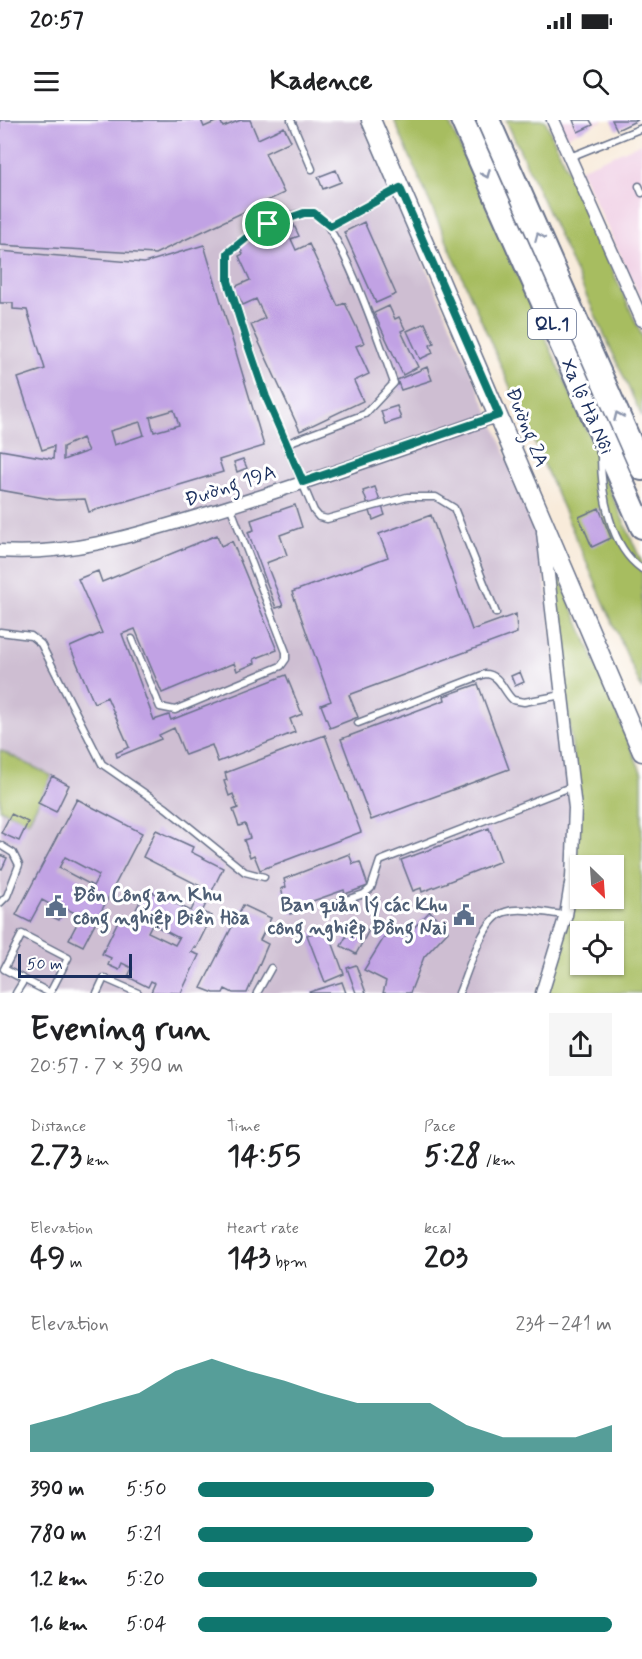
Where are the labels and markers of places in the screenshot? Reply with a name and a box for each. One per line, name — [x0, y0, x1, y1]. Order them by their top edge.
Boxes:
pin — [242, 198, 293, 249]
place label: Đồn Công an Khu công nghiệp Biên Hòa — [73, 882, 250, 934]
place label: Ban quản lý các Khu công nghiệp Đồng Nai — [268, 892, 447, 944]
public building icon: Đồn Công an Khu công nghiệp Biên Hòa — [44, 894, 68, 918]
public building icon: Ban quản lý các Khu công nghiệp Đồng Nai — [452, 903, 476, 927]

